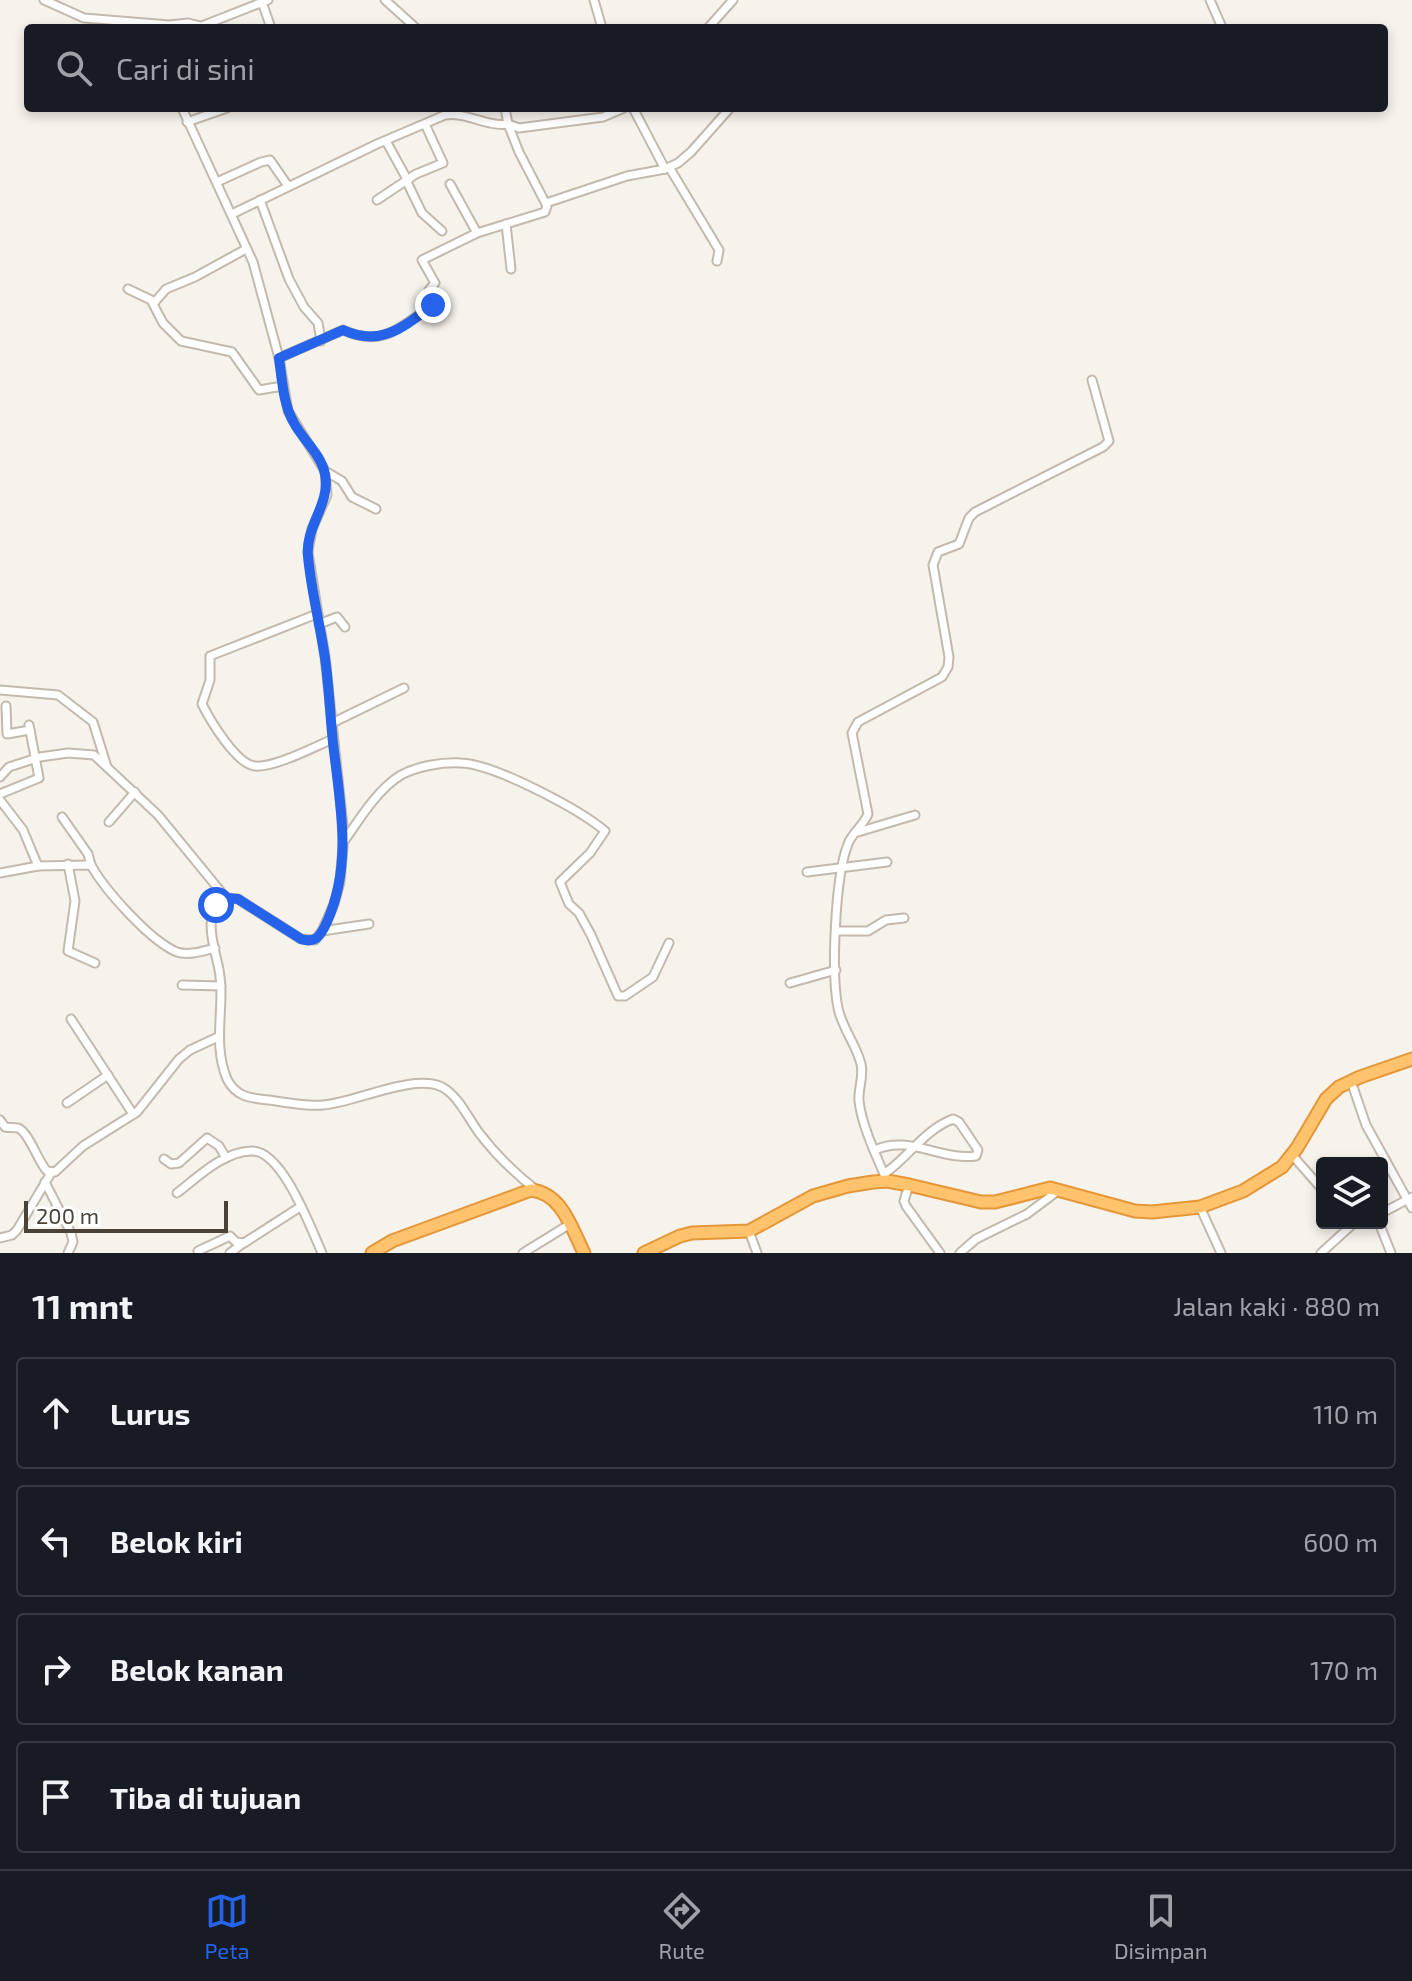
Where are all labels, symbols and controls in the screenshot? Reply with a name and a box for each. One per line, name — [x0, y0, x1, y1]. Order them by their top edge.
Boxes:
search box — [24, 24, 1388, 112]
icon: search — [52, 46, 96, 90]
text: Cari di sini — [116, 50, 255, 86]
route end — [415, 287, 451, 323]
route start — [198, 887, 234, 923]
map controls — [1316, 1157, 1388, 1229]
button: layers — [1316, 1157, 1388, 1229]
scale bar — [24, 1197, 228, 1233]
text: 200 m — [36, 1202, 99, 1228]
text: 11 mnt — [32, 1285, 133, 1326]
text: Jalan kaki · 880 m — [1173, 1290, 1380, 1321]
icon: ahead — [34, 1391, 78, 1435]
text: Lurus — [110, 1395, 190, 1431]
text: 110 m — [1313, 1398, 1378, 1429]
icon: left — [34, 1519, 78, 1563]
text: Belok kiri — [110, 1523, 243, 1559]
text: 600 m — [1303, 1526, 1378, 1557]
icon: right — [34, 1647, 78, 1691]
text: Belok kanan — [110, 1651, 284, 1687]
text: 170 m — [1310, 1654, 1378, 1685]
icon: arrive — [34, 1775, 78, 1819]
text: Tiba di tujuan — [110, 1779, 301, 1815]
tab: Peta — [204, 1889, 250, 1963]
tab: Rute — [659, 1889, 705, 1963]
tab: Disimpan — [1114, 1889, 1207, 1963]

